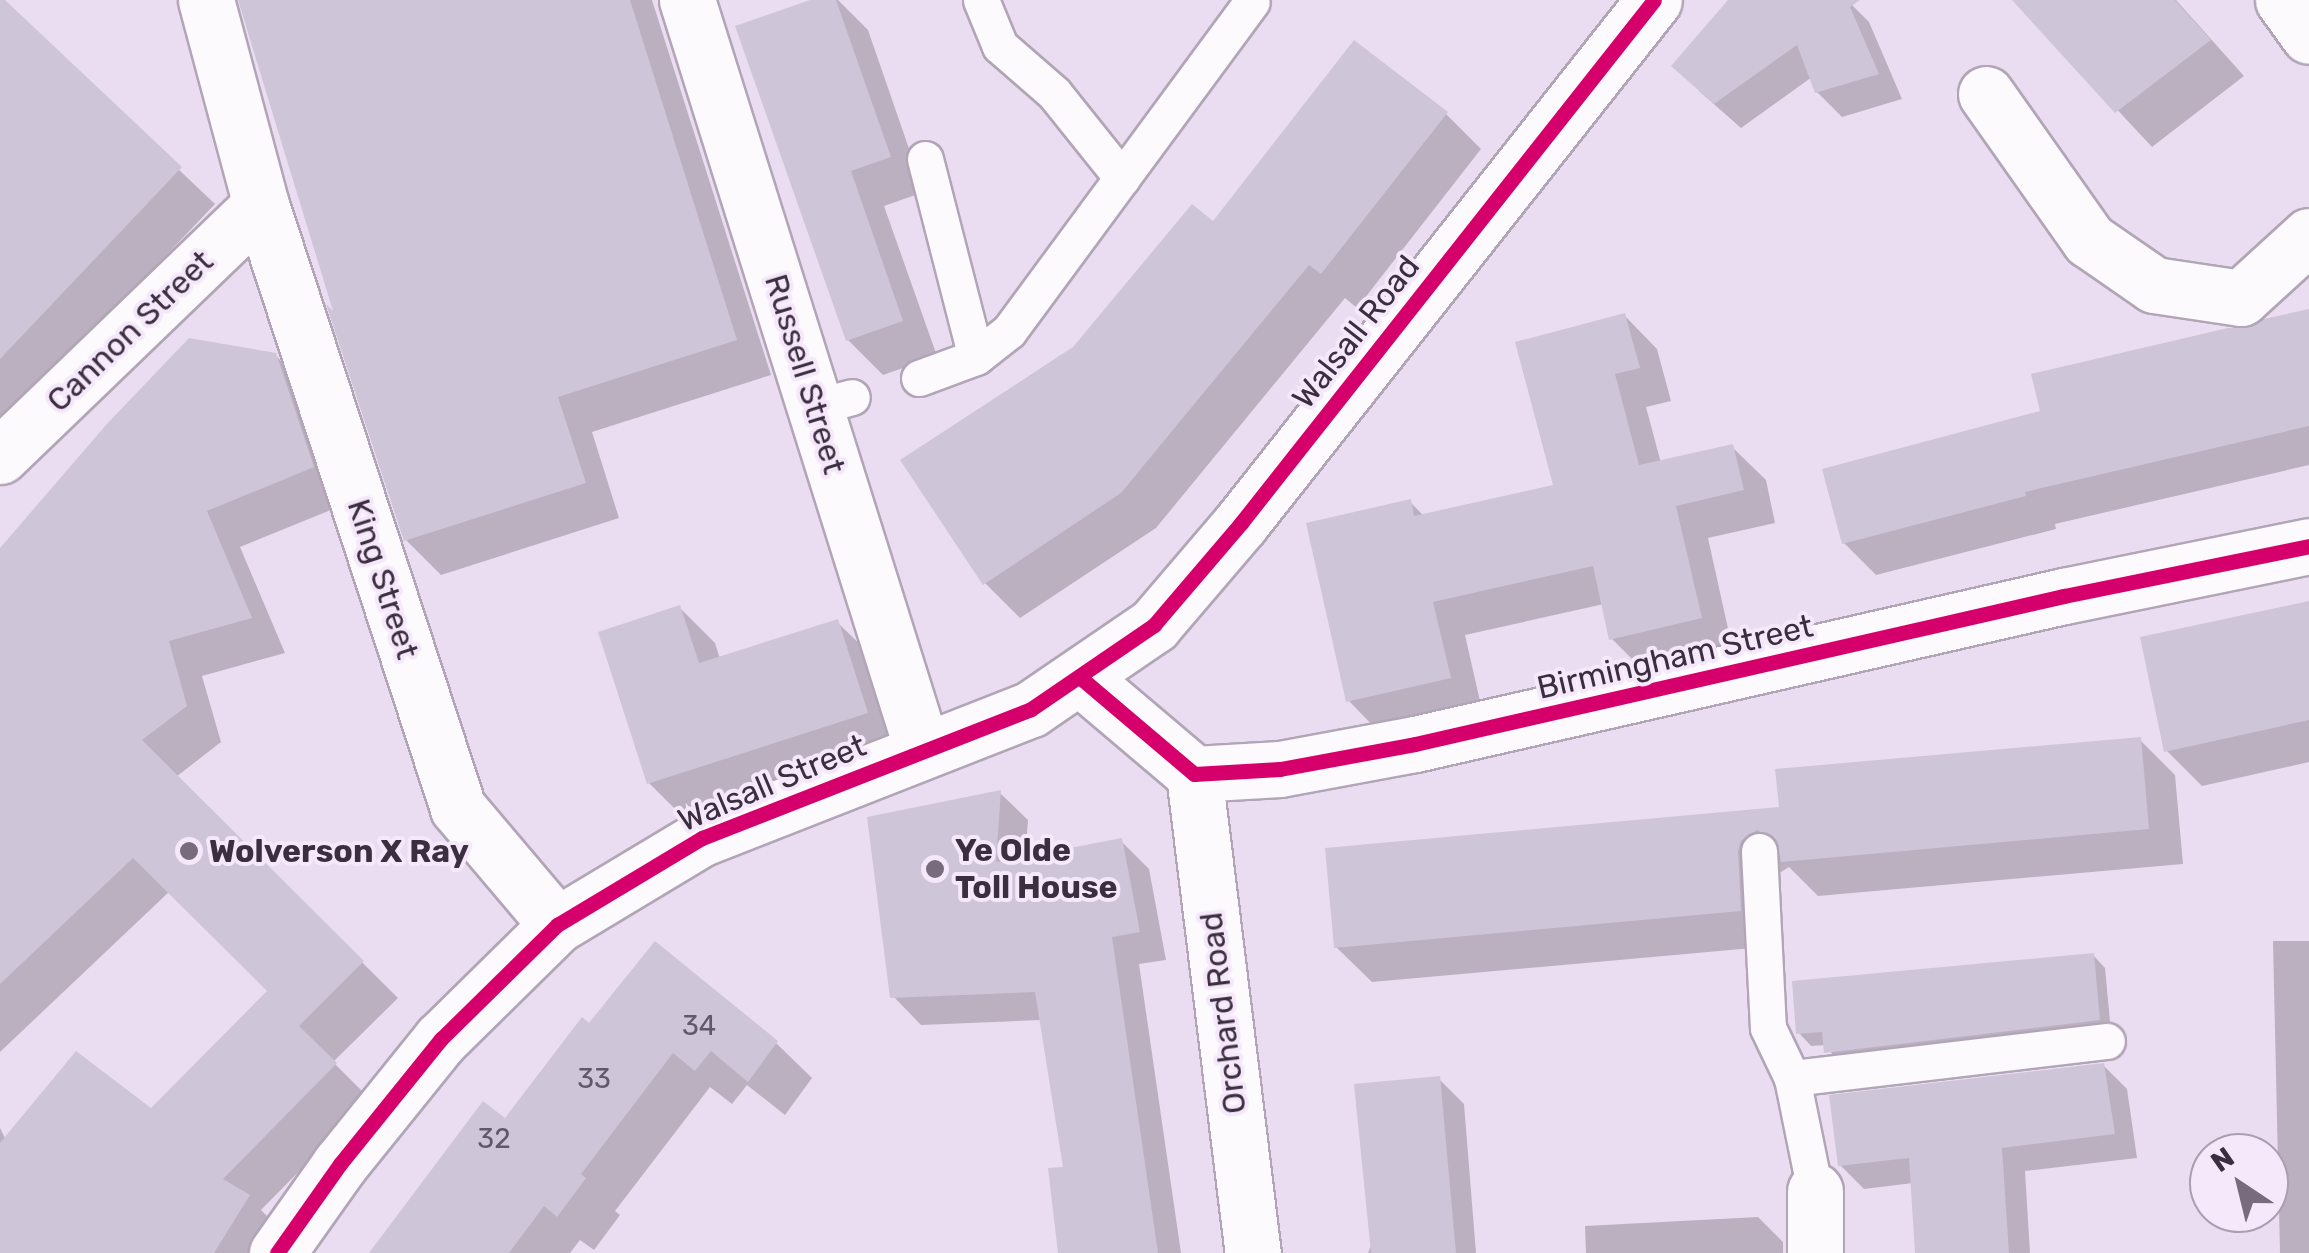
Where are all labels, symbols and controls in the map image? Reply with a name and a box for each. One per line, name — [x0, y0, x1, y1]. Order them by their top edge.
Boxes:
street label: Cannon Street — [39, 242, 221, 420]
street label: Walsall Road — [1284, 248, 1428, 416]
street label: Russell Street — [756, 270, 854, 478]
street label: King Street — [339, 494, 427, 664]
street label: Birmingham Street — [1533, 607, 1817, 707]
street label: Walsall Street — [672, 726, 872, 840]
place label: Wolverson X Ray — [209, 832, 469, 870]
place label: Ye Olde Toll House — [955, 832, 1118, 907]
marker: Wolverson X Ray — [178, 840, 200, 862]
marker: Ye Olde Toll House — [924, 858, 946, 880]
street label: Orchard Road — [1192, 910, 1254, 1116]
house number: 34 — [682, 1009, 716, 1043]
house number: 33 — [577, 1062, 611, 1096]
house number: 32 — [477, 1122, 511, 1156]
north arrow — [2189, 1133, 2289, 1233]
text: N — [2205, 1140, 2240, 1179]

